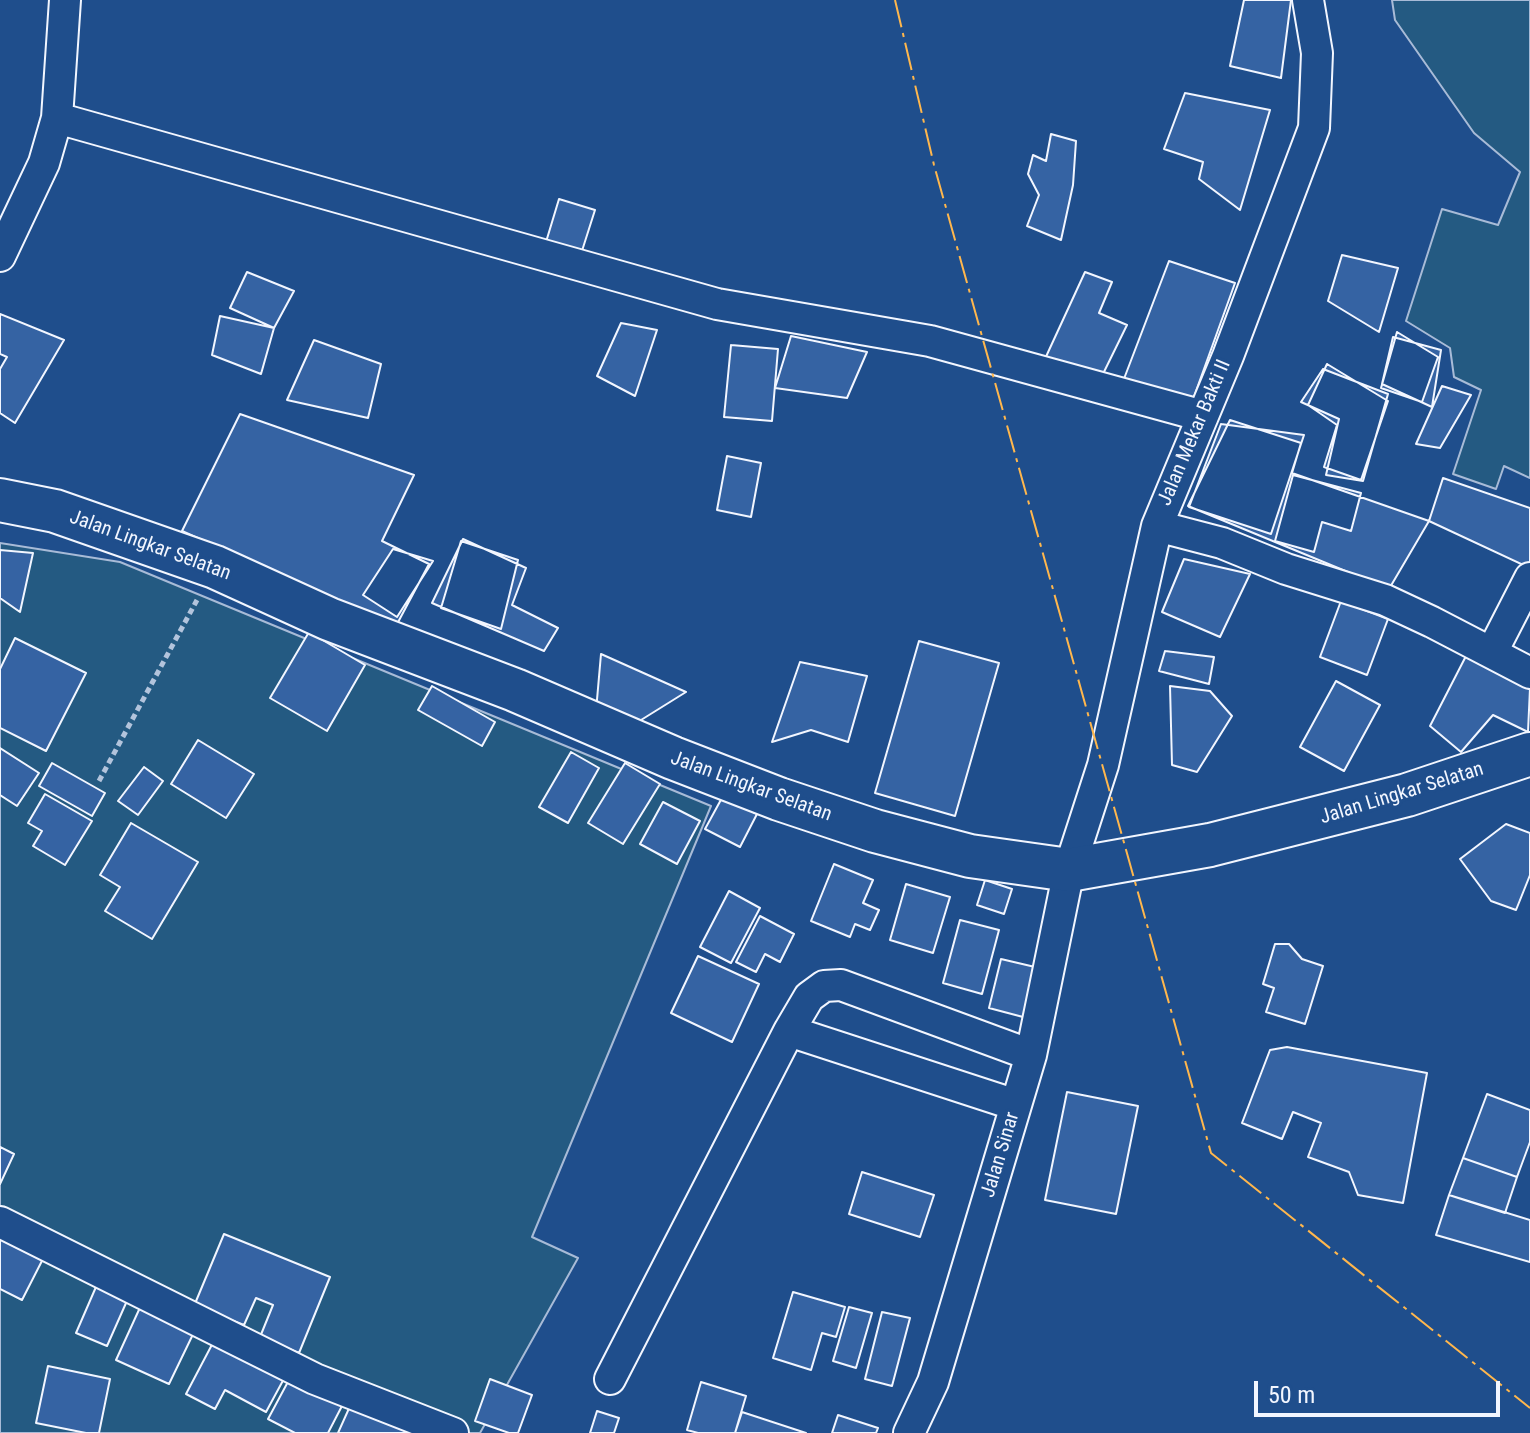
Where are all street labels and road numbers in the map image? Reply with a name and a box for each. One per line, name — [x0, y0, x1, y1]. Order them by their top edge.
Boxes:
street label: Jalan Mekar Bakti II — [1153, 356, 1237, 510]
street label: Jalan Lingkar Selatan — [66, 506, 234, 586]
street label: Jalan Lingkar Selatan — [667, 747, 835, 827]
street label: Jalan Lingkar Selatan — [1317, 758, 1487, 830]
street label: Jalan Sinar — [977, 1109, 1025, 1201]

